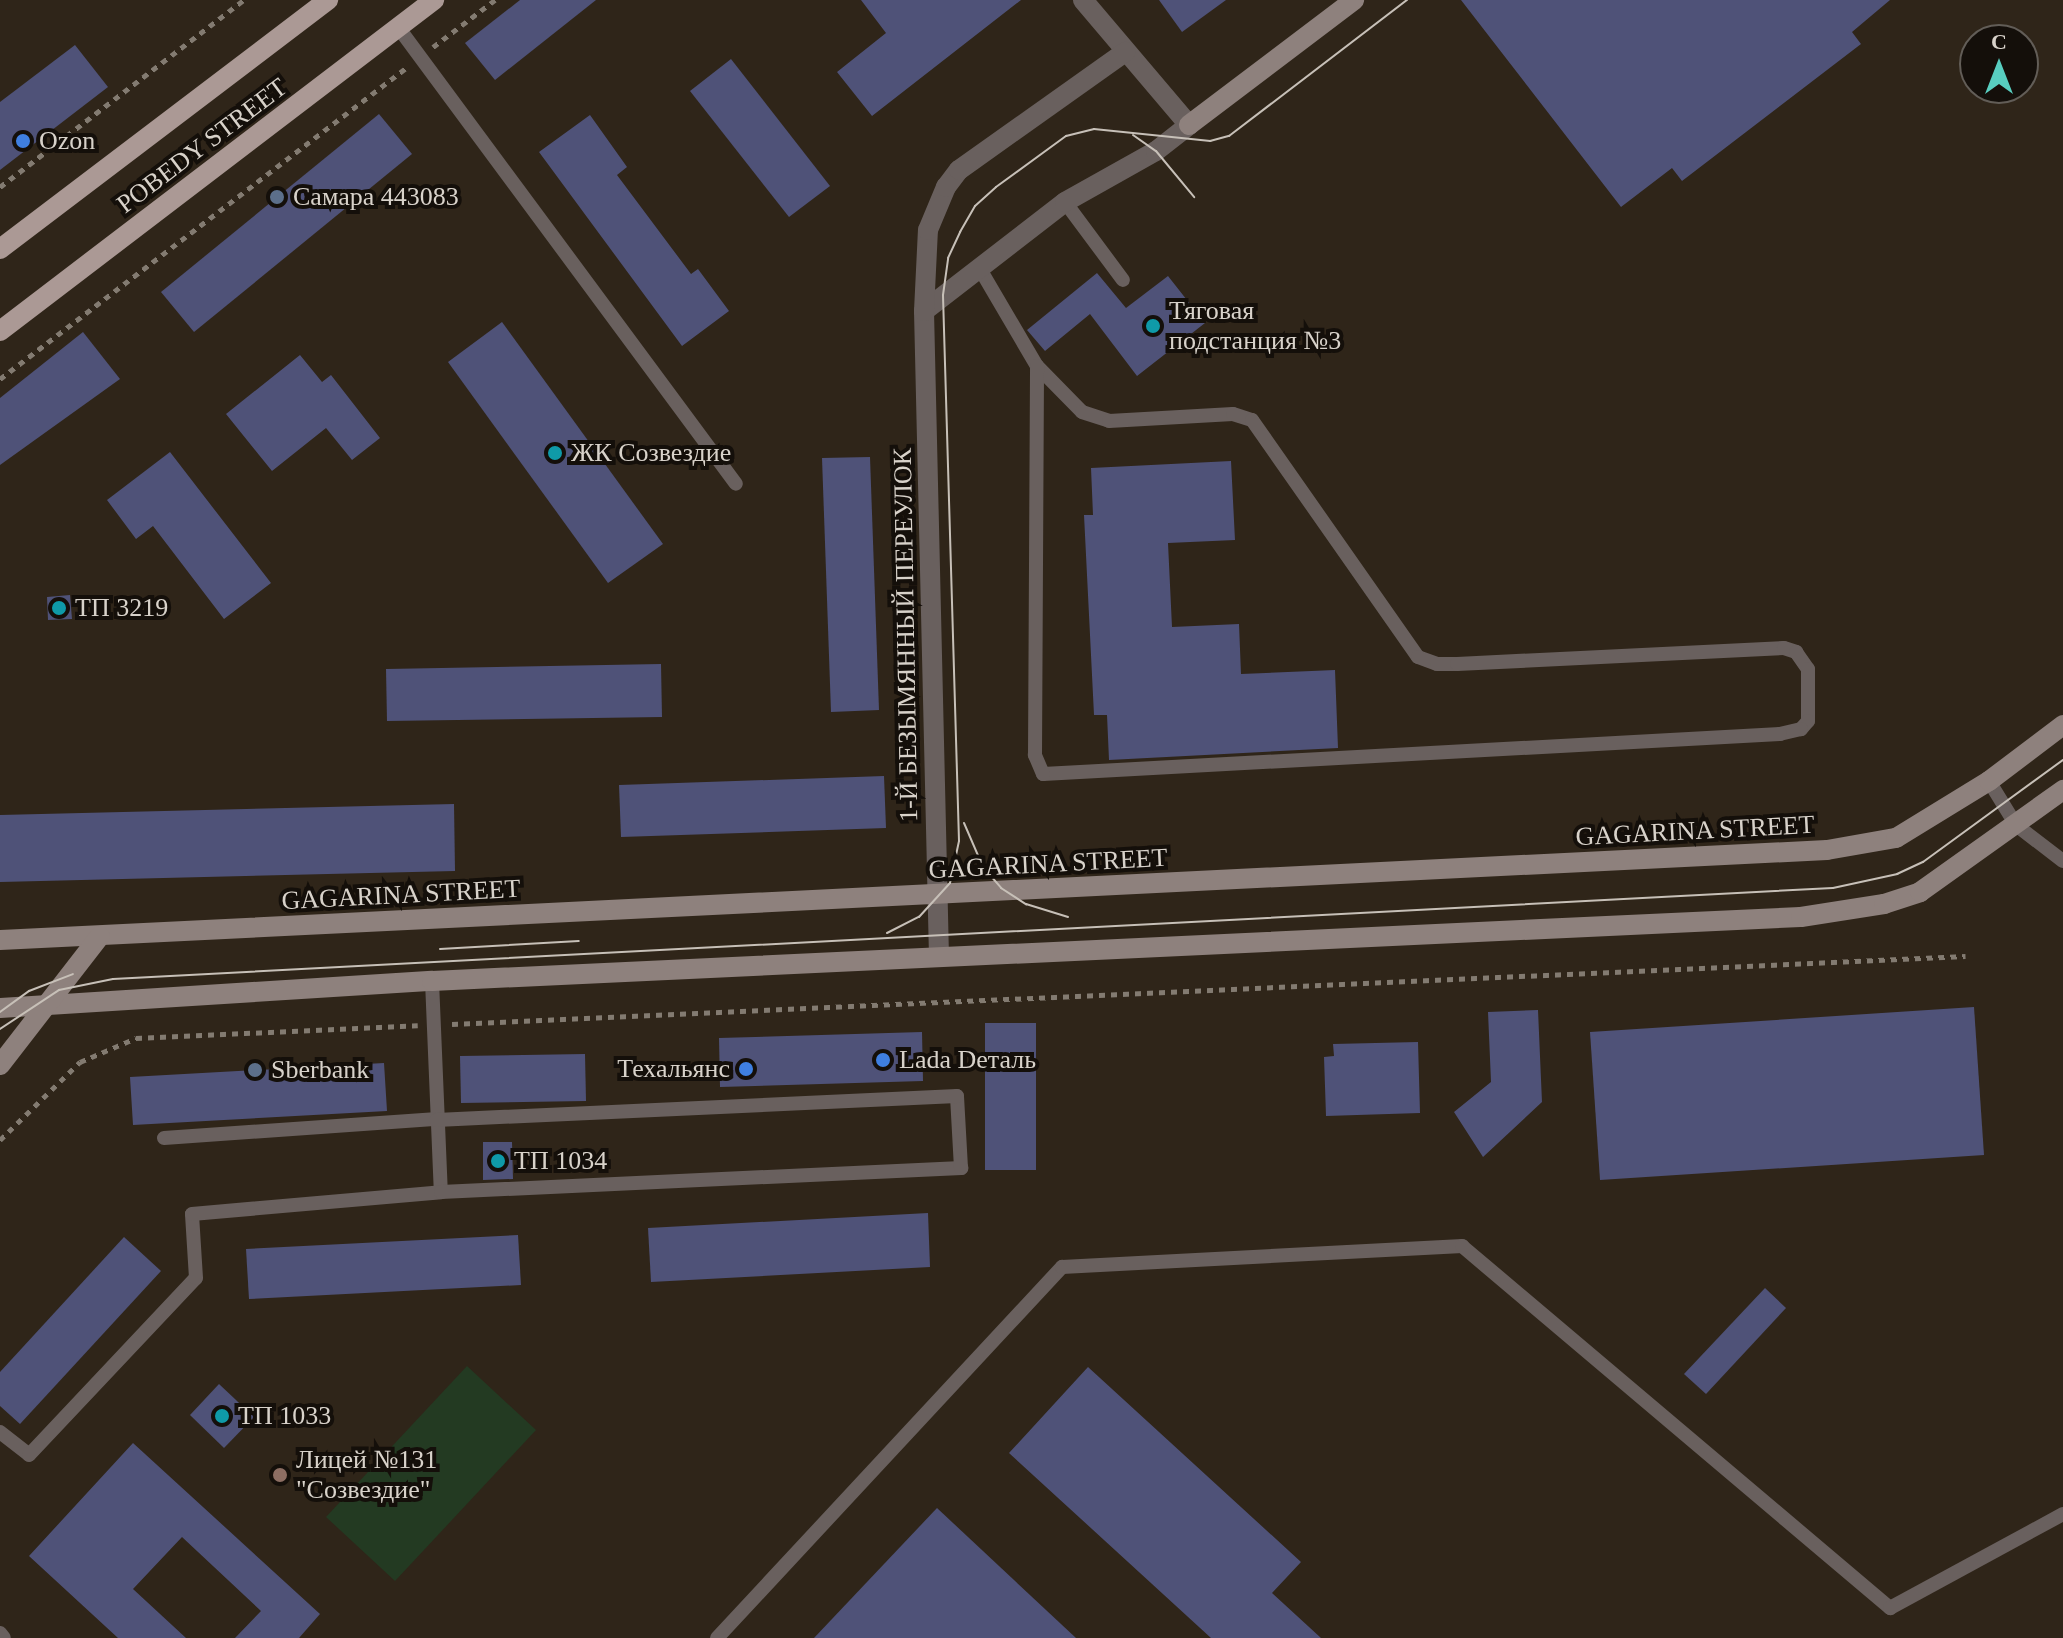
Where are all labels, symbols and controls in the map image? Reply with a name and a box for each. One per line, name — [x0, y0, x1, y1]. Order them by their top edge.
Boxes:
north arrow — [1959, 24, 2039, 104]
text: С — [1991, 29, 2007, 54]
street label: POBEDY STREET — [110, 72, 294, 220]
place label: Ozon — [39, 125, 95, 157]
marker: Ozon — [14, 132, 32, 150]
place label: Самара 443083 — [293, 181, 459, 213]
marker: Самара 443083 — [268, 188, 286, 206]
place label: Тяговая подстанция №3 — [1169, 295, 1341, 356]
marker: Тяговая подстанция №3 — [1144, 317, 1162, 335]
place label: ЖК Созвездие — [571, 437, 731, 469]
marker: ЖК Созвездие — [546, 444, 564, 462]
street label: 1-Й БЕЗЫМЯННЫЙ ПЕРЕУЛОК — [887, 448, 925, 822]
place label: ТП 3219 — [75, 592, 168, 624]
marker: ТП 3219 — [50, 599, 68, 617]
street label: GAGARINA STREET — [1574, 809, 1816, 853]
street label: GAGARINA STREET — [927, 842, 1169, 886]
street label: GAGARINA STREET — [280, 873, 522, 917]
place label: Lada Dеталь — [899, 1044, 1036, 1076]
marker: Lada Dеталь — [874, 1051, 892, 1069]
place label: Техальянс — [617, 1053, 730, 1085]
place label: Sberbank — [271, 1054, 369, 1086]
marker: Техальянс — [737, 1060, 755, 1078]
marker: Sberbank — [246, 1061, 264, 1079]
place label: ТП 1034 — [514, 1145, 607, 1177]
marker: ТП 1034 — [489, 1152, 507, 1170]
place label: ТП 1033 — [238, 1400, 331, 1432]
marker: ТП 1033 — [213, 1407, 231, 1425]
place label: Лицей №131 "Созвездие" — [296, 1444, 437, 1506]
marker: Лицей №131 "Созвездие" — [271, 1466, 289, 1484]

